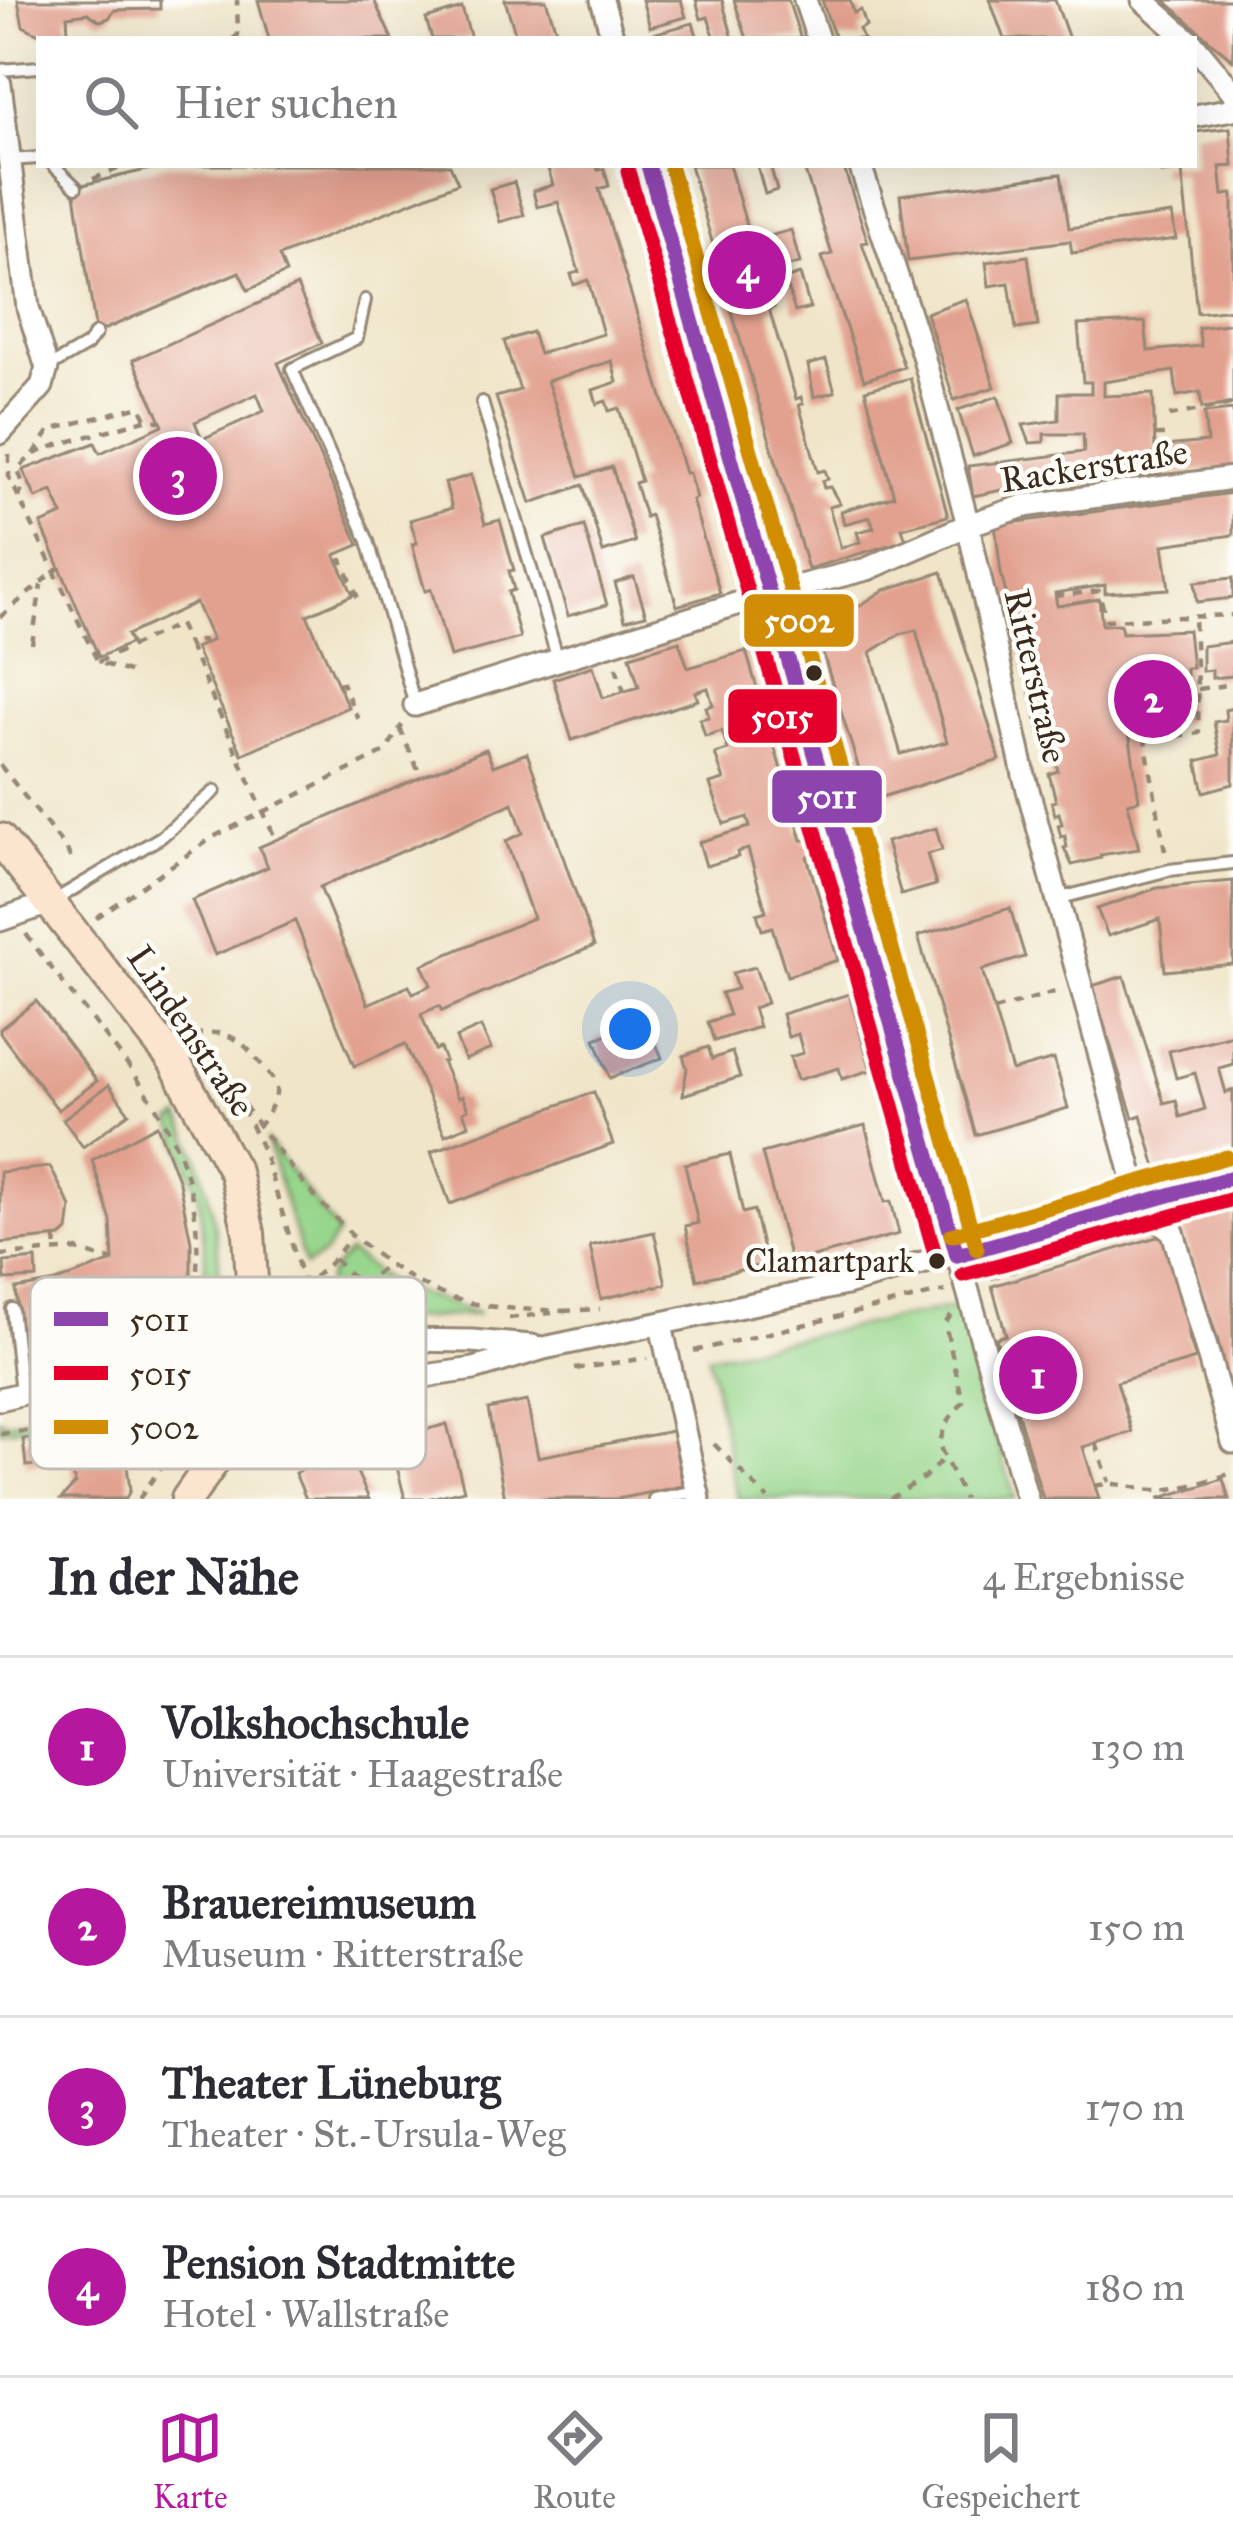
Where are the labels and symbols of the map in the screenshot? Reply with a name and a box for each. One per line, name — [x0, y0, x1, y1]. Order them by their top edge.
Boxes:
pin: 4 — [708, 225, 786, 315]
street label: Rackerstraße — [997, 429, 1191, 503]
pin: 3 — [139, 431, 217, 521]
street label: Ritterstraße — [995, 585, 1077, 767]
line badge: 5002 — [742, 592, 856, 649]
text: 5002 — [764, 601, 835, 641]
pin: 2 — [1114, 654, 1192, 744]
unlabelled marker — [803, 662, 825, 684]
line badge: 5015 — [726, 687, 839, 745]
text: 5015 — [751, 697, 814, 737]
line badge: 5011 — [770, 768, 884, 825]
text: 5011 — [797, 777, 857, 817]
street label: Lindenstraße — [118, 937, 264, 1125]
your location — [600, 999, 660, 1059]
place label: Clamartpark — [745, 1241, 915, 1281]
marker: Clamartpark — [926, 1250, 948, 1272]
legend — [30, 1277, 426, 1469]
text: 5011 — [129, 1300, 189, 1340]
pin: 1 — [999, 1330, 1077, 1420]
text: 5015 — [129, 1354, 191, 1394]
text: 5002 — [129, 1408, 200, 1448]

